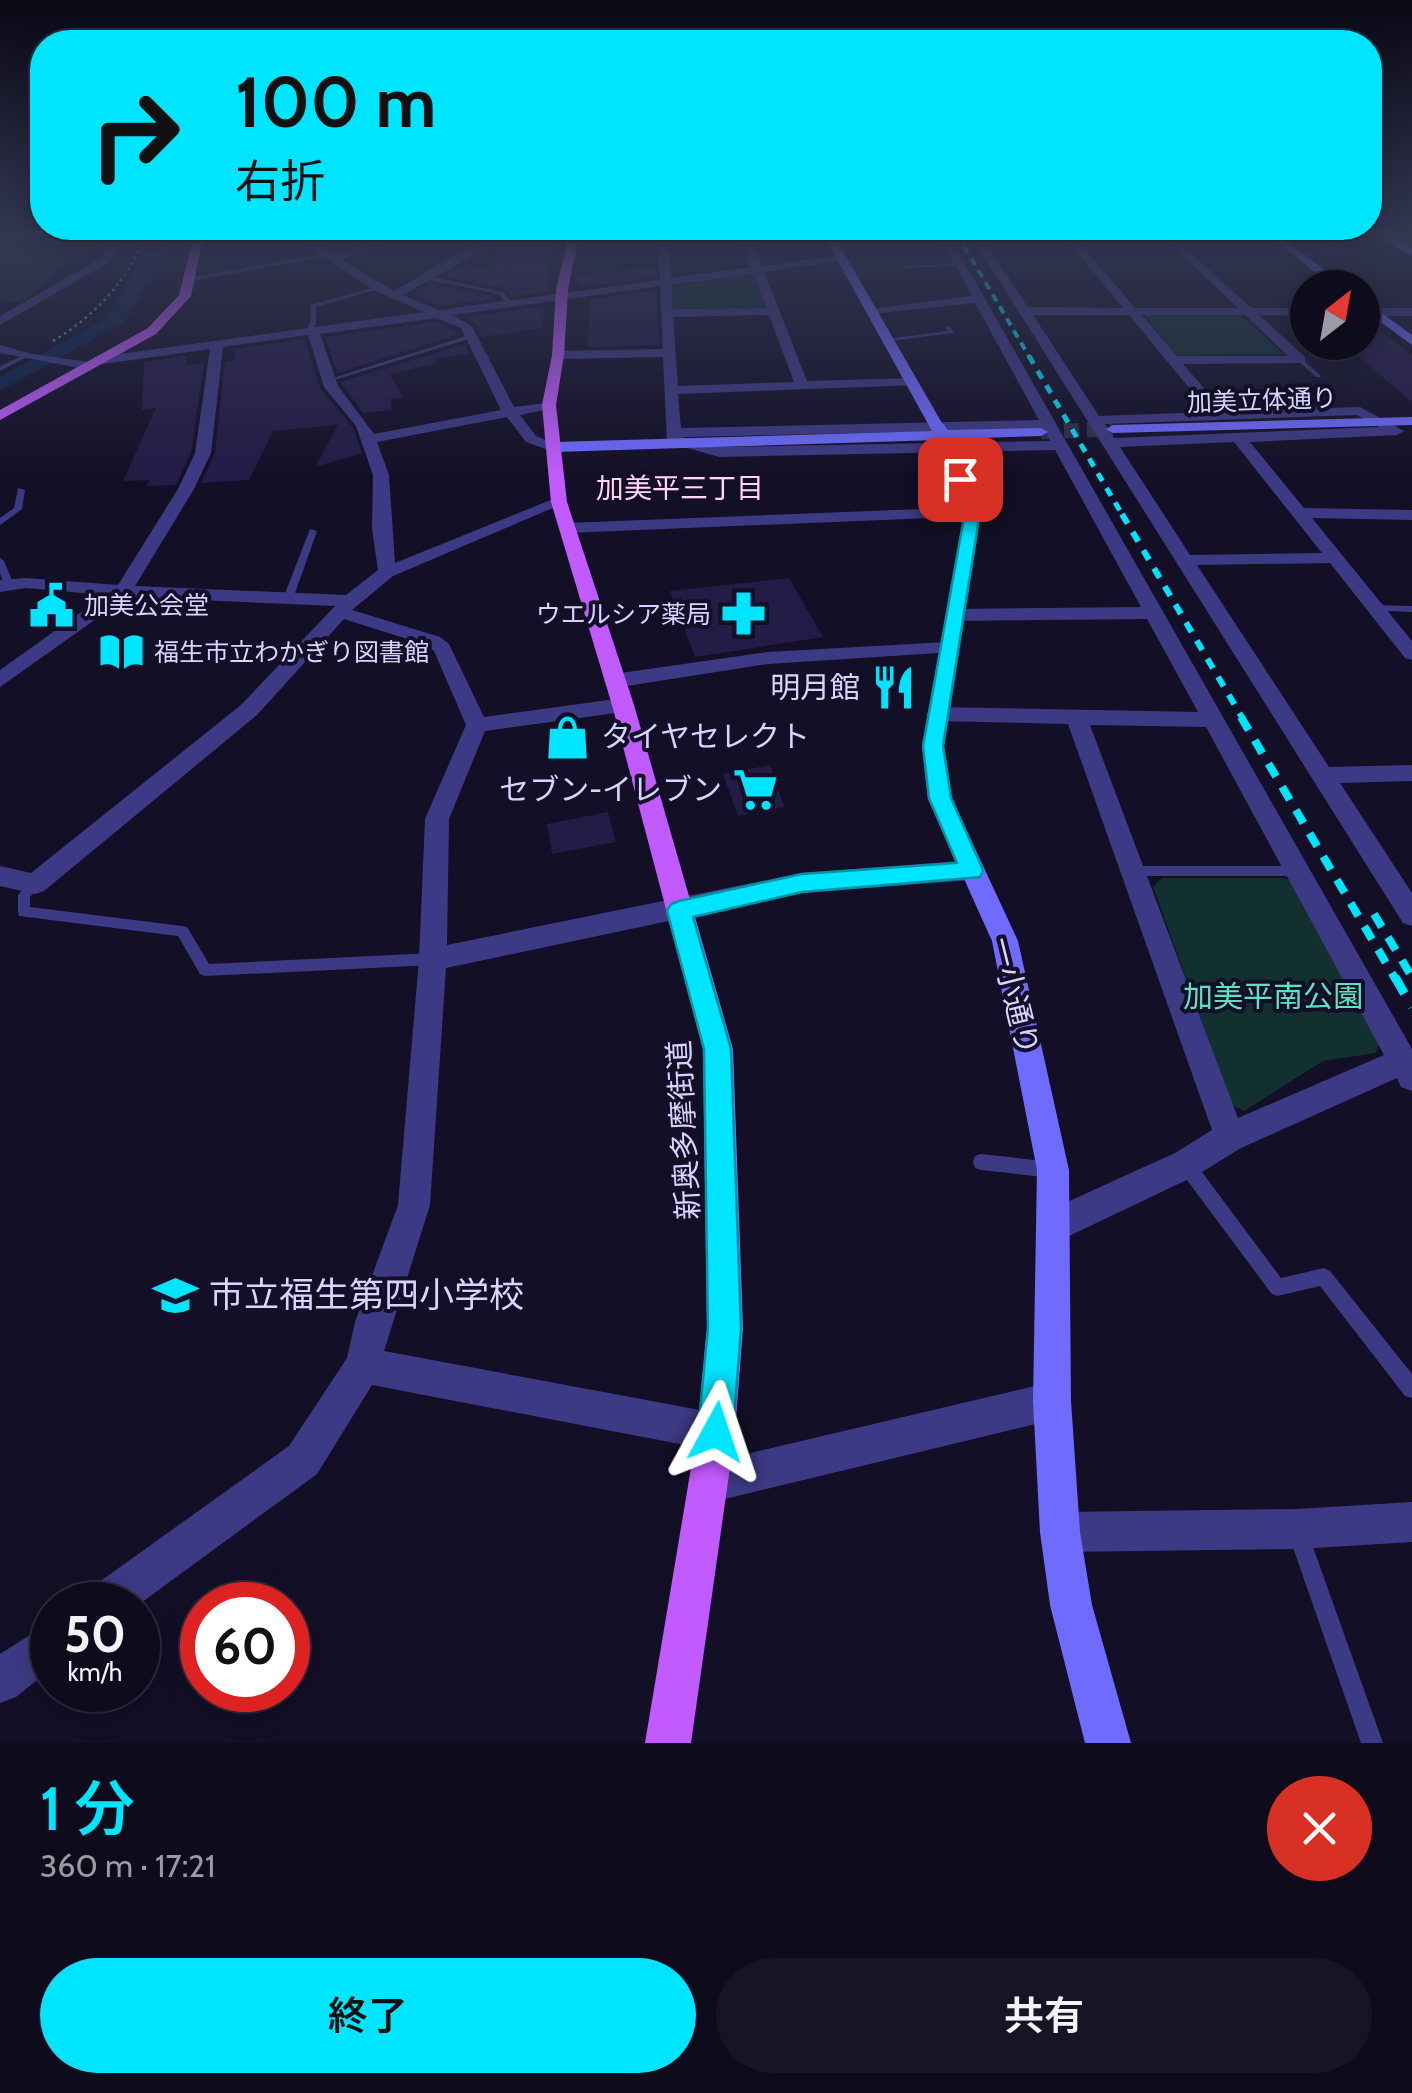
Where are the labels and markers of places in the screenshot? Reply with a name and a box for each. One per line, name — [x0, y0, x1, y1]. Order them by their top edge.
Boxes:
pin — [918, 437, 1003, 522]
public building icon: 加美公会堂 — [27, 581, 75, 629]
place label: 加美公会堂 — [84, 590, 209, 620]
pharmacy icon: ウエルシア薬局 — [720, 590, 768, 638]
place label: ウエルシア薬局 — [536, 599, 711, 629]
library icon: 福生市立わかぎり図書館 — [97, 628, 145, 676]
place label: 福生市立わかぎり図書館 — [154, 637, 429, 667]
restaurant icon: 明月館 — [869, 664, 917, 712]
place label: 明月館 — [770, 669, 860, 706]
shop icon: タイヤセレクト — [544, 713, 592, 761]
place label: タイヤセレクト — [601, 718, 810, 755]
supermarket icon: セブン-イレブン — [731, 766, 779, 814]
place label: セブン-イレブン — [499, 771, 722, 808]
school or university icon: 市立福生第四小学校 — [152, 1271, 200, 1319]
place label: 市立福生第四小学校 — [209, 1273, 524, 1316]

